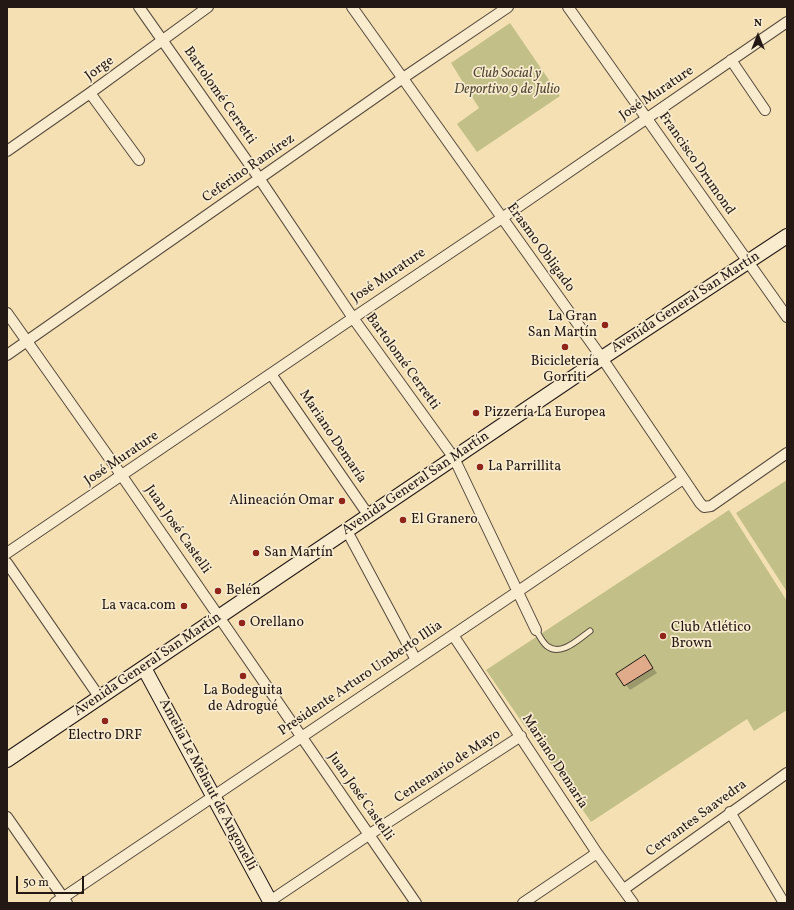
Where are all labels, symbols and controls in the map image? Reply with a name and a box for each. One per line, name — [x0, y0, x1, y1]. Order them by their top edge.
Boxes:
north arrow — [738, 16, 778, 56]
text: N — [754, 16, 762, 31]
street label: Bartolomé Cerretti — [179, 44, 259, 148]
street label: Jorge — [82, 53, 118, 85]
street label: José Murature — [617, 63, 697, 125]
park label: Club Social y Deportivo 9 de Julio — [454, 66, 560, 98]
street label: Francisco Drumond — [654, 109, 738, 219]
street label: Ceferino Ramírez — [200, 131, 298, 207]
street label: Erasmo Obligado — [502, 200, 578, 296]
street label: José Murature — [349, 245, 429, 307]
street label: Avenida General San Martín — [608, 249, 764, 357]
place label: La Gran San Martín — [528, 309, 597, 342]
street label: Bartolomé Cerretti — [361, 310, 443, 414]
marker: La Gran San Martín — [600, 320, 610, 330]
marker: Bicicletería Gorriti — [560, 342, 570, 352]
place label: Bicicletería Gorriti — [531, 354, 599, 386]
street label: Mariano Demaría — [295, 387, 369, 487]
place label: Pizzería La Europea — [484, 405, 606, 421]
marker: Pizzería La Europea — [471, 408, 481, 418]
street label: José Murature — [82, 428, 162, 490]
street label: Avenida General San Martín — [339, 428, 493, 540]
place label: La Parrillita — [488, 459, 561, 475]
marker: La Parrillita — [475, 462, 485, 472]
street label: Juan José Castelli — [140, 482, 214, 578]
place label: Alineación Omar — [229, 493, 334, 509]
marker: Alineación Omar — [337, 496, 347, 506]
place label: El Granero — [411, 512, 478, 528]
marker: El Granero — [398, 515, 408, 525]
place label: San Martín — [264, 545, 333, 561]
marker: San Martín — [251, 548, 261, 558]
place label: Belén — [226, 583, 261, 599]
marker: Belén — [213, 586, 223, 596]
place label: La vaca.com — [102, 598, 176, 614]
marker: La vaca.com — [179, 601, 189, 611]
street label: Avenida General San Martín — [71, 609, 225, 721]
place label: Orellano — [250, 615, 304, 631]
marker: Orellano — [237, 618, 247, 628]
street label: Presidente Arturo Umberto Illia — [276, 618, 446, 740]
place label: Club Atlético Brown — [671, 620, 751, 652]
marker: Club Atlético Brown — [658, 631, 668, 641]
marker: La Bodeguita de Adrogué — [238, 671, 248, 681]
place label: La Bodeguita de Adrogué — [203, 683, 283, 716]
street label: Amelia Le Mehaut de Angonelli — [154, 696, 260, 874]
street label: Mariano Demaría — [517, 712, 591, 812]
marker: Electro DRF — [100, 716, 110, 726]
street label: Centenario de Mayo — [392, 726, 504, 808]
place label: Electro DRF — [68, 728, 142, 744]
street label: Juan José Castelli — [323, 749, 397, 845]
street label: Cervantes Saavedra — [643, 777, 751, 861]
scale bar — [18, 868, 86, 894]
text: 50 m — [23, 875, 49, 891]

